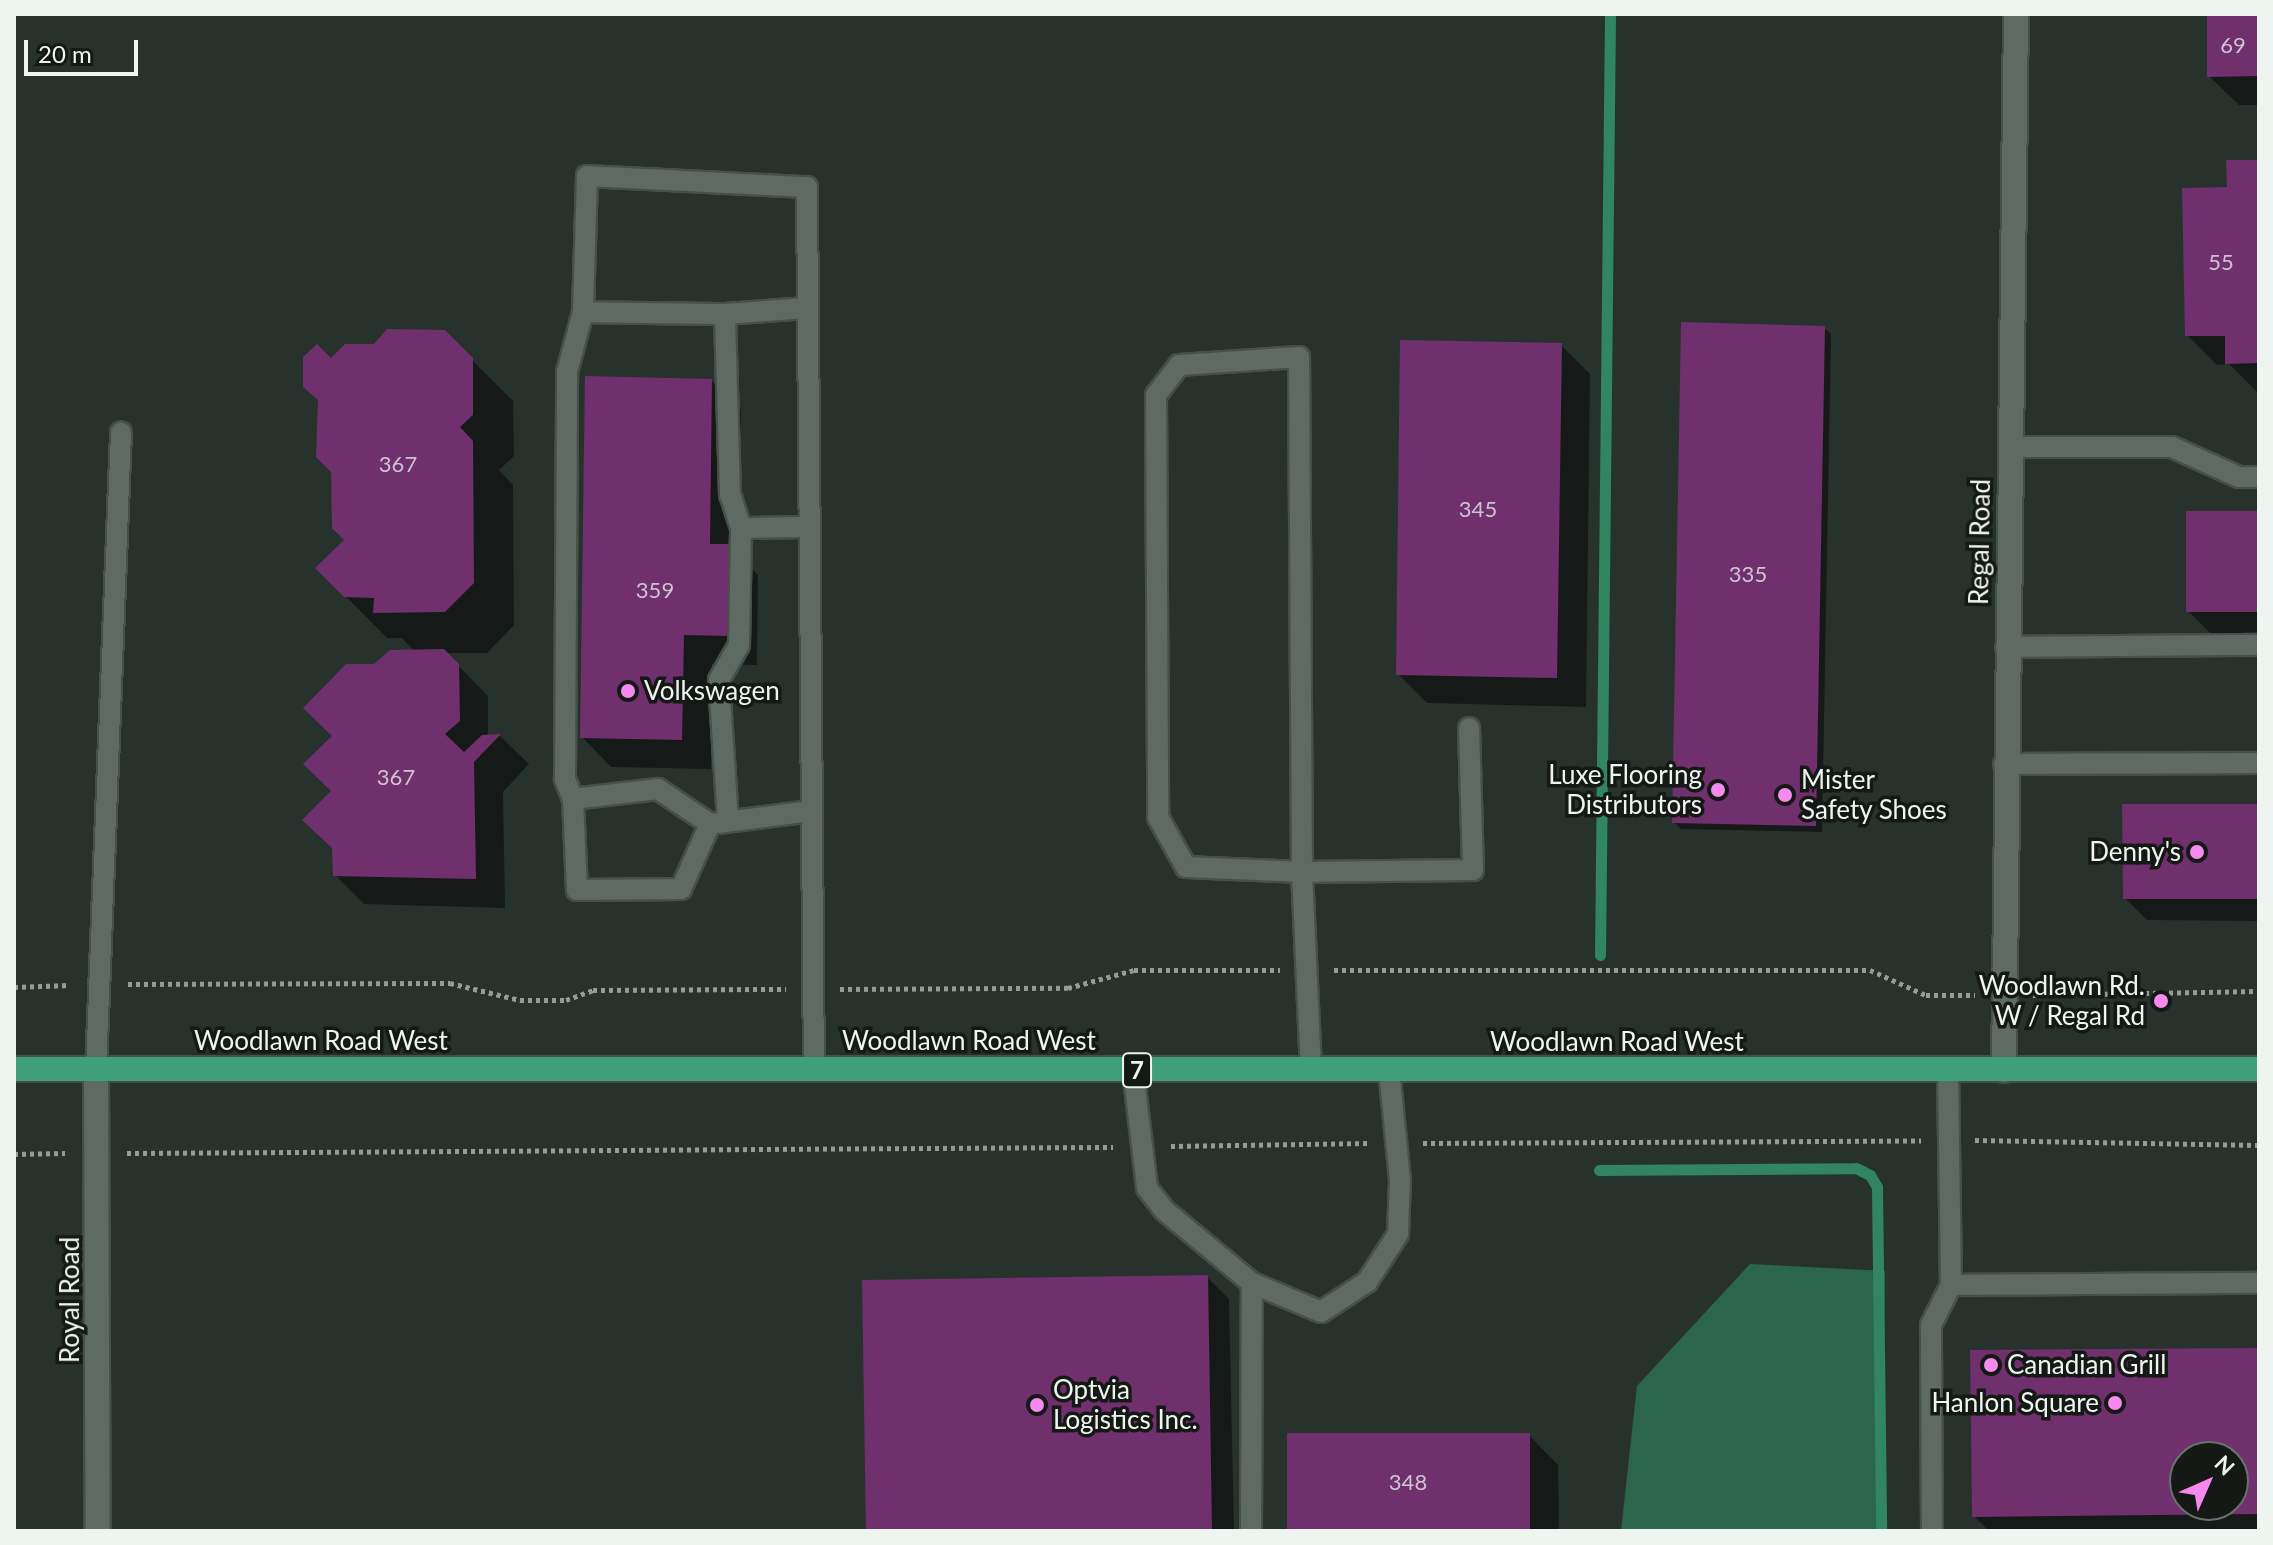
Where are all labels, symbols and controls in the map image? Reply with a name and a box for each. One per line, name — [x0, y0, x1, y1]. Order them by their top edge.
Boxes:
scale bar — [28, 24, 142, 74]
house number: 69 — [2220, 32, 2246, 58]
text: 20 m — [38, 39, 92, 68]
house number: 55 — [2208, 249, 2234, 275]
house number: 367 — [379, 451, 417, 477]
street label: Regal Road — [1963, 479, 1997, 605]
house number: 345 — [1459, 496, 1497, 522]
house number: 335 — [1729, 561, 1767, 587]
house number: 359 — [636, 577, 674, 603]
place label: Volkswagen — [644, 675, 780, 707]
marker: Volkswagen — [619, 682, 637, 700]
place label: Luxe Flooring Distributors — [1548, 759, 1702, 820]
house number: 367 — [377, 764, 415, 790]
place label: Mister Safety Shoes — [1801, 764, 1947, 826]
marker: Luxe Flooring Distributors — [1709, 781, 1727, 799]
marker: Mister Safety Shoes — [1776, 786, 1794, 804]
place label: Denny's — [2089, 836, 2181, 868]
marker: Denny's — [2188, 843, 2206, 861]
place label: Woodlawn Rd. W / Regal Rd — [1979, 970, 2145, 1032]
marker: Woodlawn Rd. W / Regal Rd — [2152, 992, 2170, 1010]
street label: Woodlawn Road West — [194, 1025, 448, 1057]
street label: Woodlawn Road West — [842, 1025, 1096, 1057]
street label: Woodlawn Road West — [1490, 1026, 1744, 1058]
road number: 7 — [1121, 1050, 1153, 1090]
street label: Royal Road — [54, 1237, 86, 1363]
place label: Canadian Grill — [2007, 1349, 2166, 1381]
marker: Canadian Grill — [1982, 1356, 2000, 1374]
place label: Optvia Logistics Inc. — [1053, 1374, 1198, 1436]
place label: Hanlon Square — [1931, 1387, 2099, 1419]
marker: Hanlon Square — [2106, 1394, 2124, 1412]
marker: Optvia Logistics Inc. — [1028, 1396, 1046, 1414]
north arrow — [2169, 1441, 2249, 1521]
text: N — [2209, 1450, 2240, 1481]
house number: 348 — [1389, 1469, 1427, 1495]

